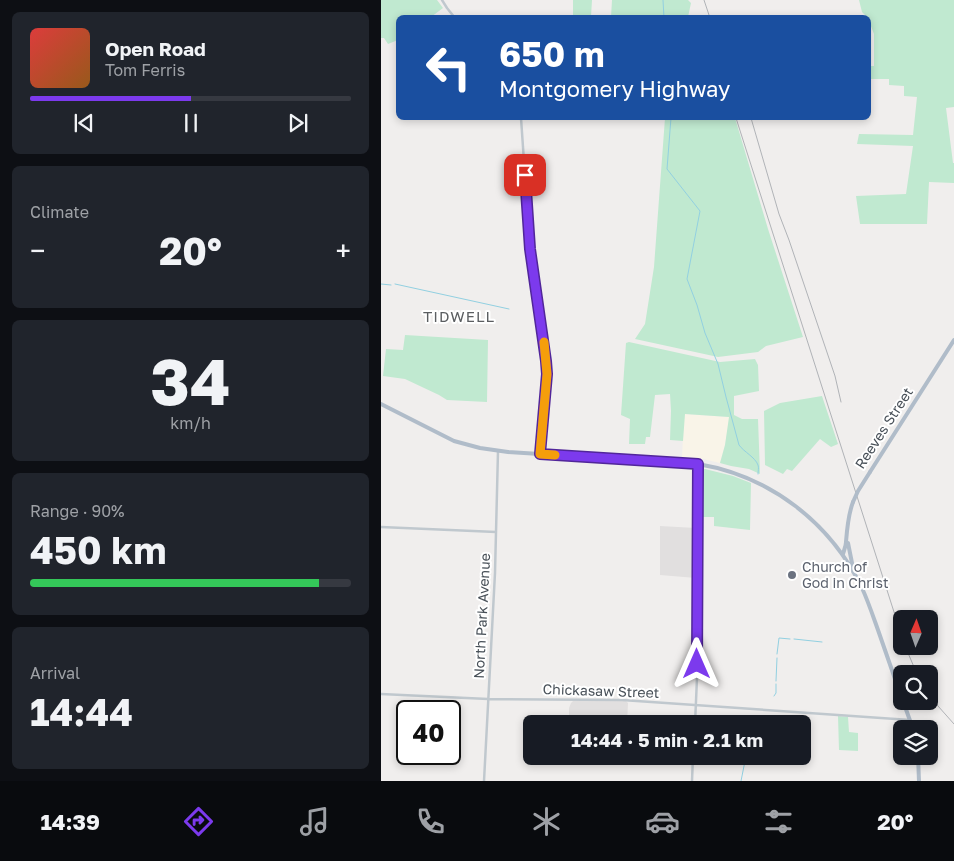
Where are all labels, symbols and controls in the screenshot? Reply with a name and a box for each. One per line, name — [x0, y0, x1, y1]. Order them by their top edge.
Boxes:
text: 650 m — [499, 33, 605, 75]
icon: left — [416, 35, 481, 100]
text: Open Road — [105, 37, 206, 60]
text: Tom Ferris — [105, 60, 185, 80]
text: Montgomery Highway — [499, 75, 730, 102]
icon: previous — [70, 109, 98, 137]
icon: pause — [177, 109, 205, 137]
icon: next — [284, 109, 312, 137]
pin — [504, 154, 546, 196]
icon: arrive — [511, 161, 539, 189]
text: Climate — [30, 202, 89, 222]
text: 20° — [159, 228, 222, 273]
text: − — [30, 234, 45, 267]
text: + — [336, 234, 351, 267]
district label: TIDWELL — [423, 307, 495, 325]
text: 34 — [150, 341, 231, 419]
street label: Reeves Street — [851, 384, 916, 472]
text: km/h — [170, 413, 211, 433]
text: Range · 90% — [30, 501, 125, 521]
text: 450 km — [30, 527, 166, 572]
street label: North Park Avenue — [470, 553, 493, 679]
place label: Church of God in Christ — [802, 558, 889, 591]
marker: Church of God in Christ — [786, 569, 798, 581]
north arrow — [893, 610, 939, 655]
map controls — [893, 610, 938, 765]
position arrow — [670, 637, 722, 689]
text: Arrival — [30, 663, 80, 683]
button: search — [893, 665, 938, 710]
street label: Chickasaw Street — [542, 680, 660, 701]
text: 14:44 — [30, 689, 133, 734]
speed limit sign: 40 — [396, 700, 461, 765]
button: layers — [893, 720, 938, 765]
text: 14:44 · 5 min · 2.1 km — [571, 728, 763, 751]
icon: directions — [181, 804, 216, 839]
icon: music — [297, 804, 332, 839]
icon: phone — [413, 804, 448, 839]
icon: climate — [529, 804, 564, 839]
icon: car — [645, 804, 680, 839]
icon: filters — [761, 804, 796, 839]
text: 14:39 — [41, 808, 100, 835]
text: 20° — [877, 808, 913, 835]

